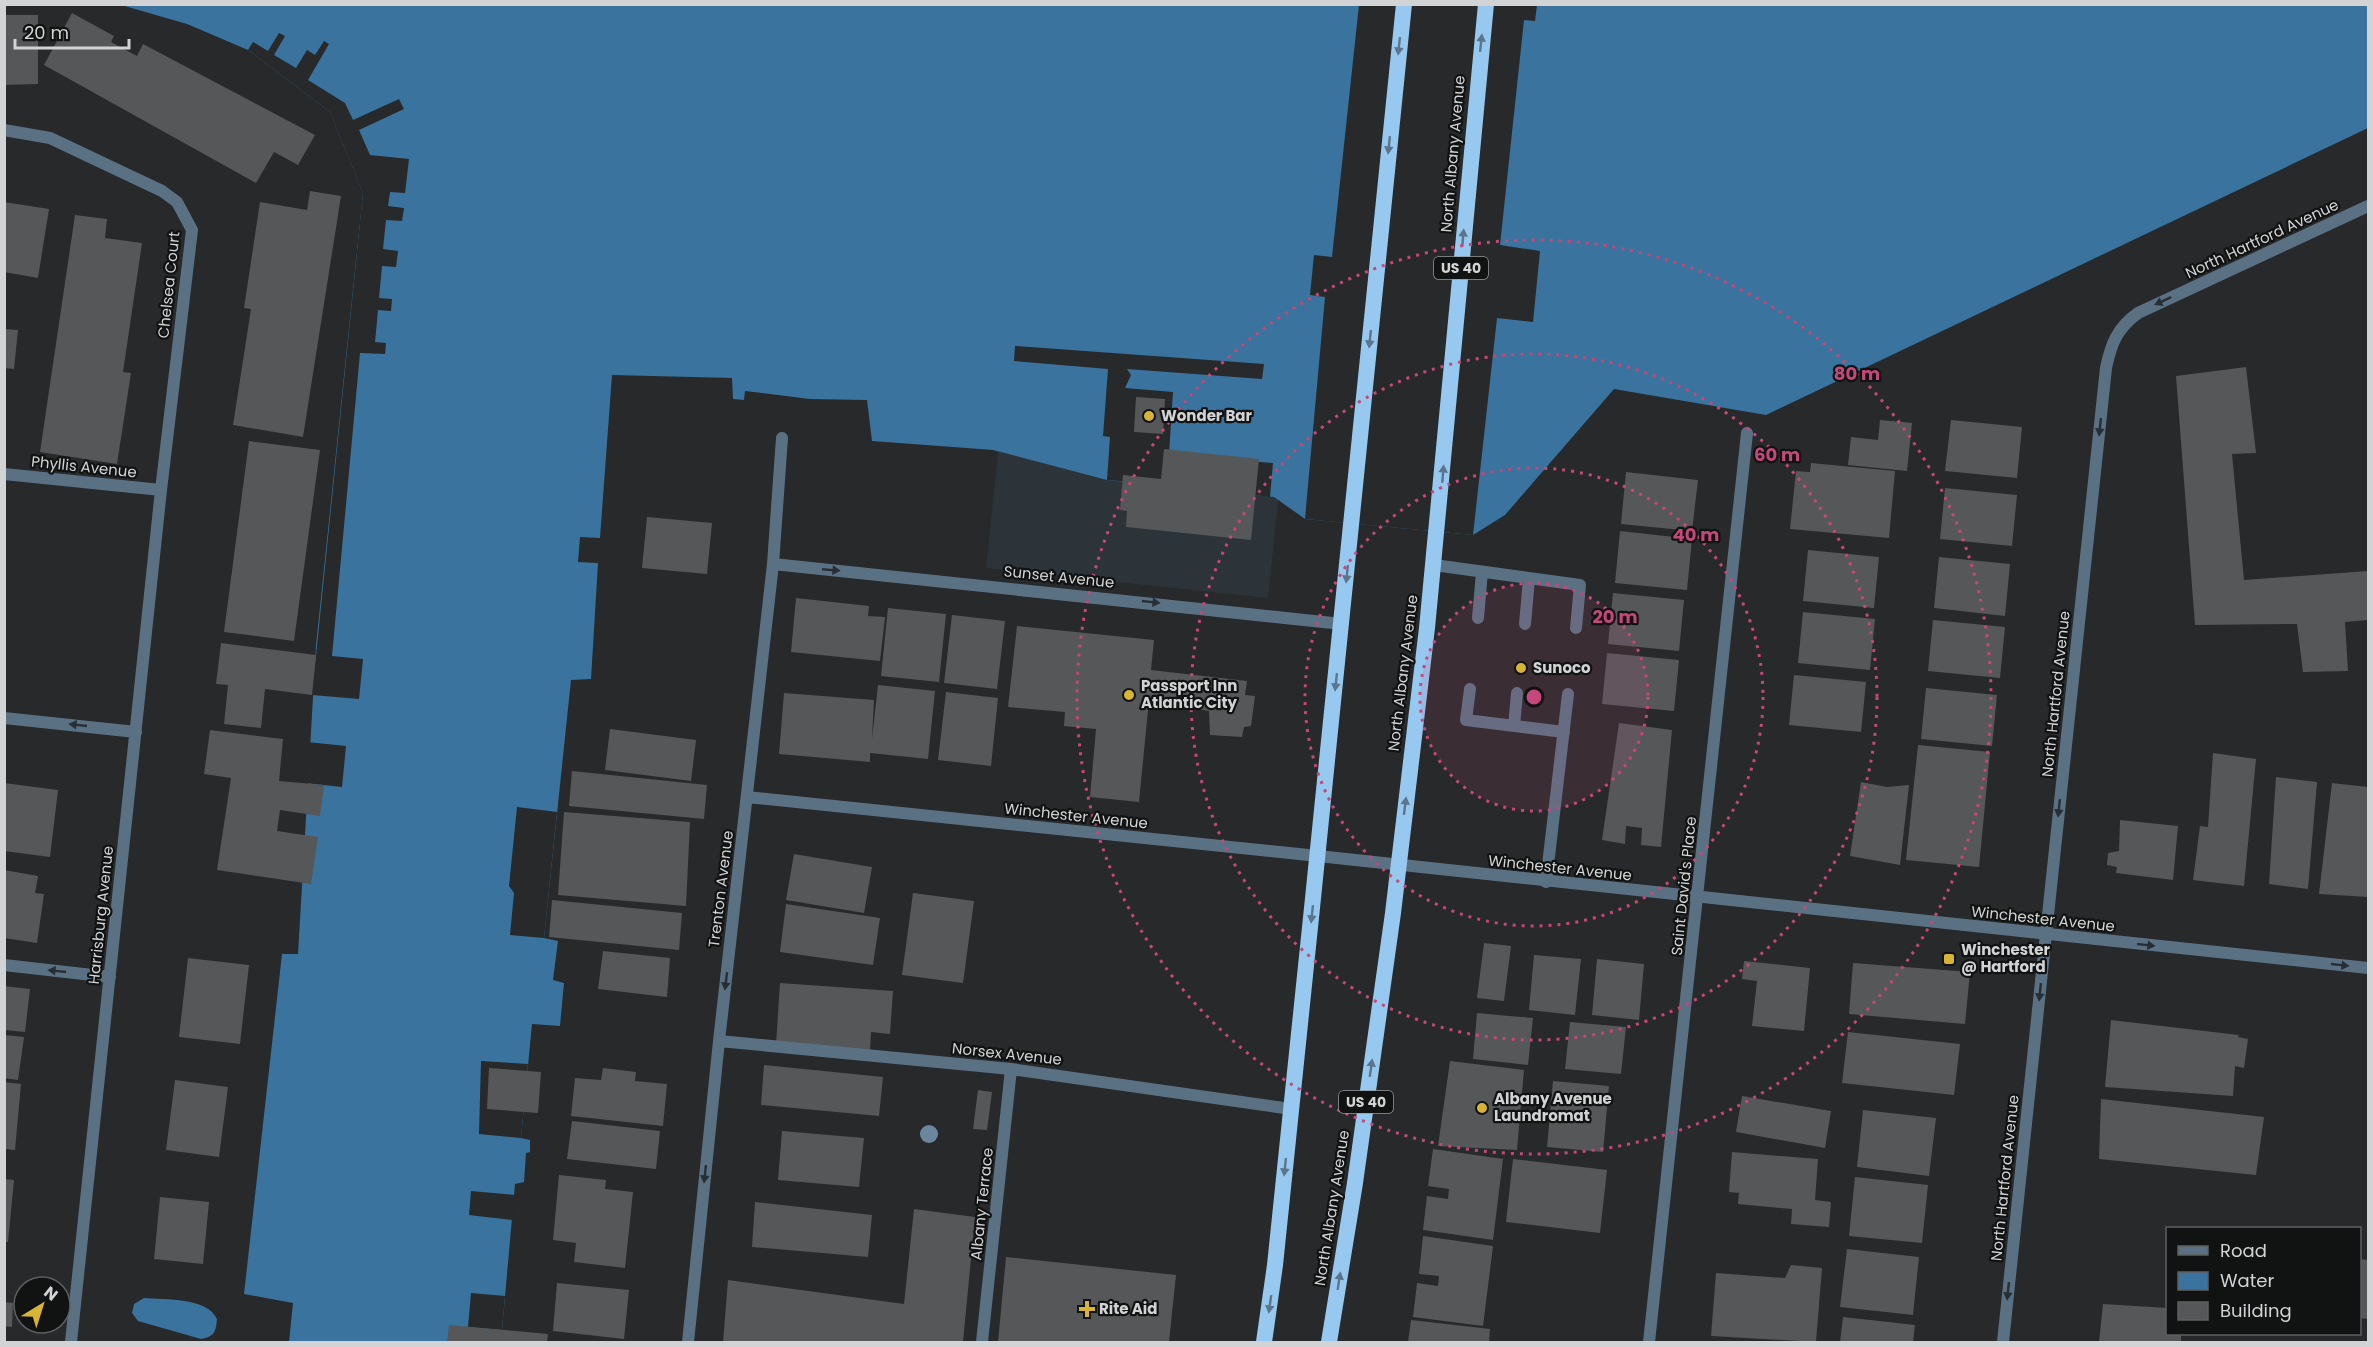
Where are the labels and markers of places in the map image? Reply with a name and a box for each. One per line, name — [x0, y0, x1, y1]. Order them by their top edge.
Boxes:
place label: Wonder Bar — [1161, 405, 1253, 426]
marker: Wonder Bar — [1142, 409, 1156, 423]
place label: Sunoco — [1533, 657, 1591, 678]
marker: Sunoco — [1514, 661, 1528, 675]
place label: Passport Inn Atlantic City — [1141, 675, 1238, 713]
centre of rings — [1524, 687, 1544, 707]
marker: Passport Inn Atlantic City — [1122, 688, 1136, 702]
place label: Winchester @ Hartford — [1961, 939, 2050, 977]
marker: Winchester @ Hartford — [1942, 952, 1956, 966]
place label: Albany Avenue Laundromat — [1494, 1088, 1612, 1126]
marker: Albany Avenue Laundromat — [1475, 1101, 1489, 1115]
place label: Rite Aid — [1099, 1298, 1157, 1319]
marker: Rite Aid — [1080, 1302, 1094, 1316]

